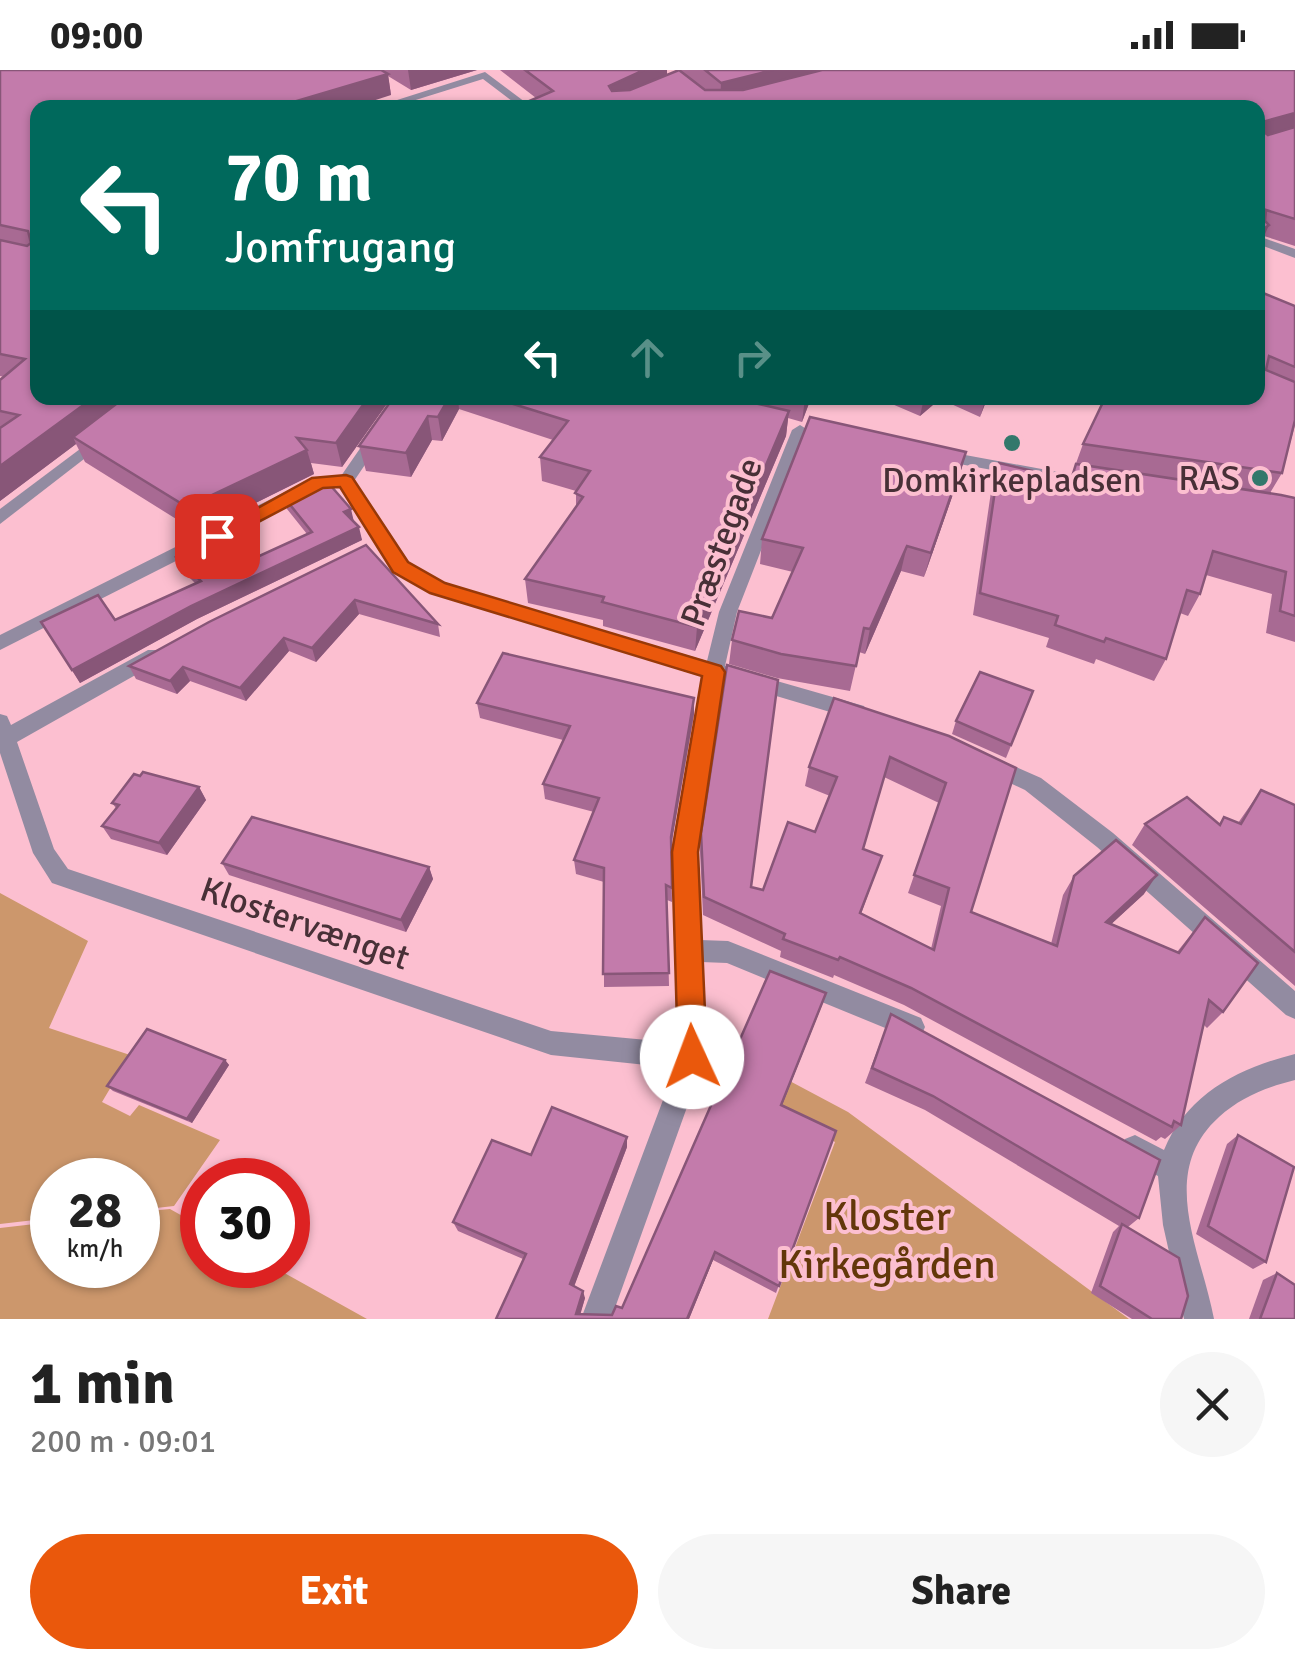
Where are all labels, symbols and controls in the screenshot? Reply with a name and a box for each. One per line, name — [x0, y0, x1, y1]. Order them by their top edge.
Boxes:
text: 09:00 — [50, 12, 143, 59]
text: 70 m — [225, 134, 373, 220]
icon: left — [60, 140, 190, 270]
text: Jomfrugang — [225, 220, 456, 275]
icon: left — [515, 330, 570, 385]
icon: ahead — [620, 330, 675, 385]
icon: right — [725, 330, 780, 385]
marker: Domkirkepladsen — [1001, 432, 1023, 454]
street label: Præstegade — [671, 452, 772, 632]
place label: RAS — [1178, 457, 1240, 500]
place label: Domkirkepladsen — [882, 459, 1142, 502]
marker: RAS — [1249, 467, 1271, 489]
pin — [175, 494, 260, 579]
icon: arrive — [190, 509, 245, 564]
street label: Klostervænget — [195, 868, 415, 979]
position arrow — [640, 1005, 744, 1109]
speed limit sign: 30 — [180, 1158, 310, 1288]
text: 28 — [68, 1180, 122, 1242]
park label: Kloster Kirkegården — [778, 1191, 996, 1290]
text: km/h — [67, 1233, 123, 1264]
text: 1 min — [30, 1347, 175, 1421]
button: close — [1160, 1352, 1265, 1457]
text: 200 m · 09:01 — [30, 1422, 216, 1461]
button: Exit — [30, 1534, 638, 1649]
button: Share — [658, 1534, 1265, 1649]

